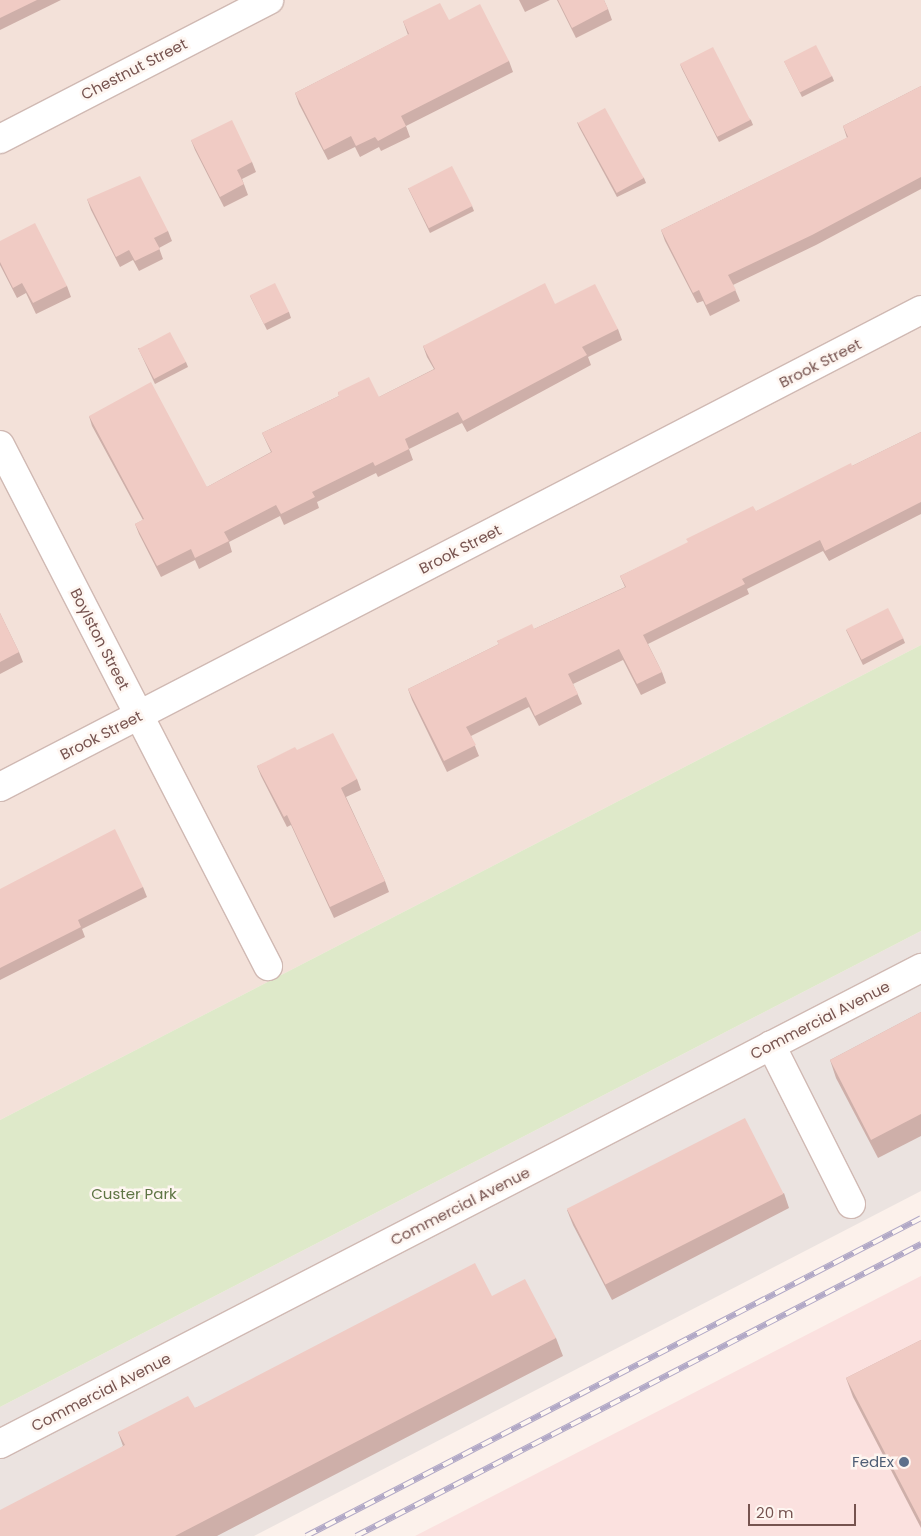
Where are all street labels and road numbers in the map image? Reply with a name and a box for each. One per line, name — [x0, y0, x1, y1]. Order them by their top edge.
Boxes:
street label: Chestnut Street — [78, 35, 190, 103]
street label: Brook Street — [776, 335, 864, 391]
street label: Brook Street — [416, 521, 504, 577]
street label: Boylston Street — [67, 585, 133, 693]
street label: Brook Street — [57, 707, 145, 763]
street label: Commercial Avenue — [747, 977, 893, 1063]
street label: Commercial Avenue — [387, 1163, 533, 1249]
street label: Commercial Avenue — [28, 1349, 174, 1435]

